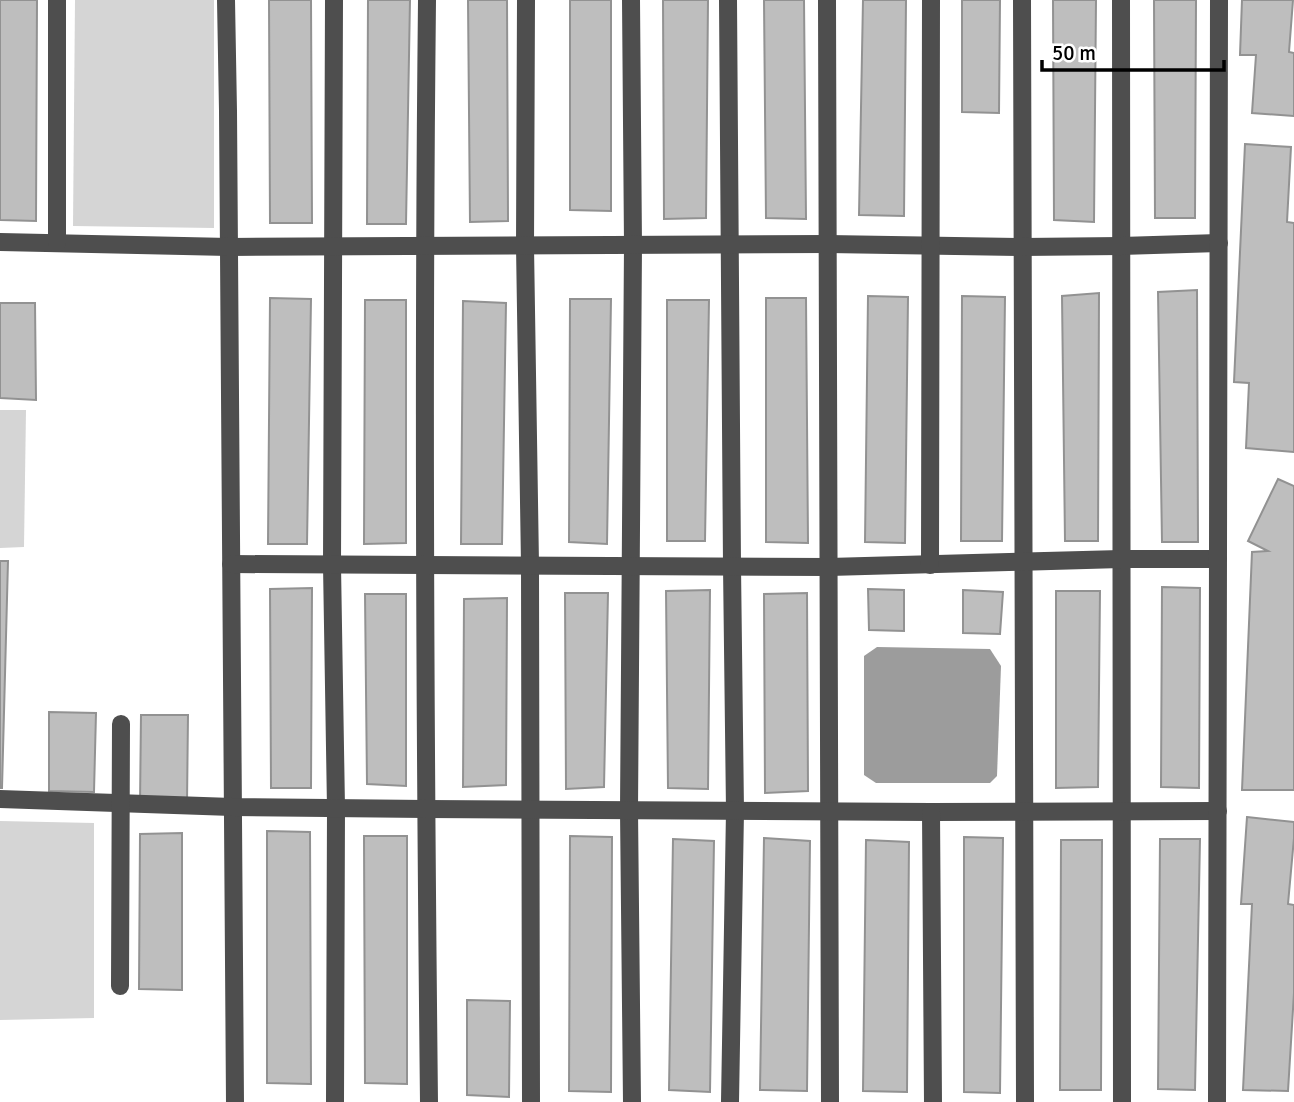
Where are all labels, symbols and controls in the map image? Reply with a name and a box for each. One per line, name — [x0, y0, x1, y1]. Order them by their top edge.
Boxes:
scale bar — [1042, 28, 1224, 72]
text: 50 m — [1052, 40, 1096, 66]

